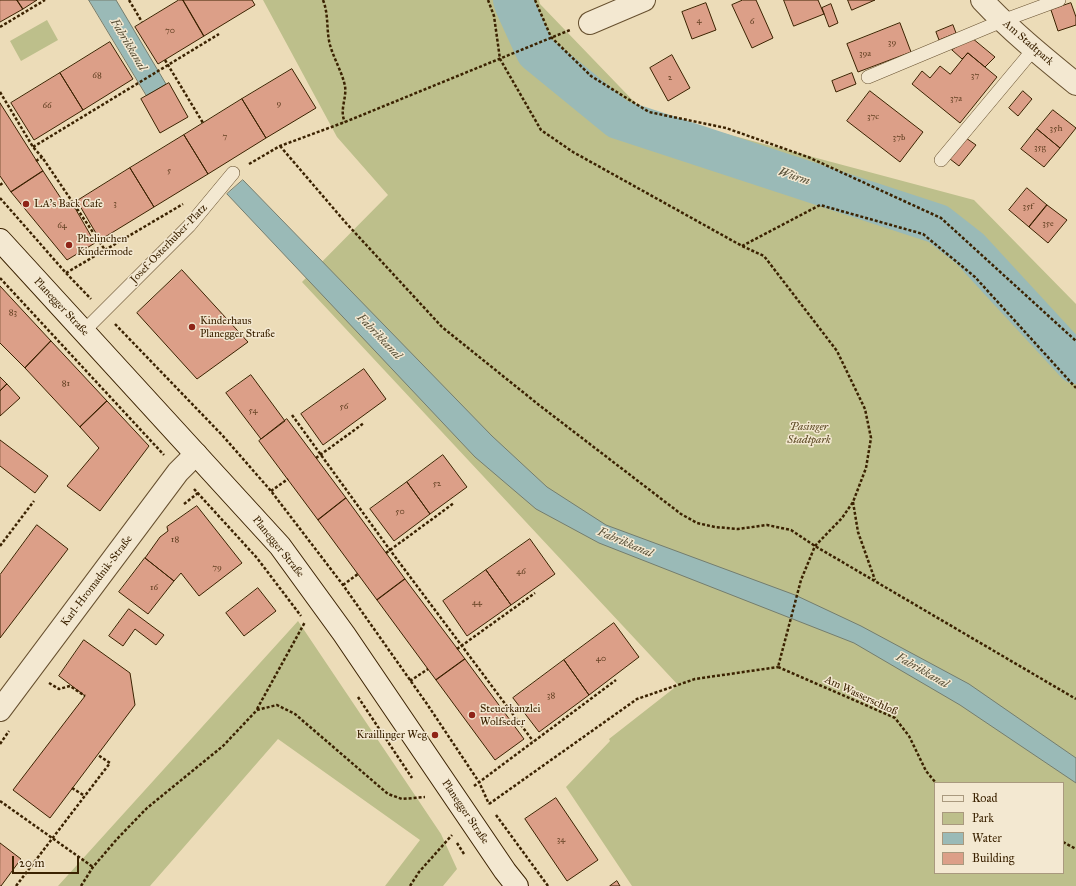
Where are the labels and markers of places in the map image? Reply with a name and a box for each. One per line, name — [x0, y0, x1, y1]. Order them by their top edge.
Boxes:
place label: LA's Back Cafe — [34, 197, 103, 211]
marker: LA's Back Cafe — [21, 199, 31, 209]
place label: Phelinchen Kindermode — [77, 232, 133, 258]
marker: Phelinchen Kindermode — [64, 240, 74, 250]
place label: Kinderhaus Planegger Straße — [200, 314, 275, 340]
marker: Kinderhaus Planegger Straße — [187, 322, 197, 332]
place label: Steuerkanzlei Wolfseder — [480, 702, 541, 728]
marker: Steuerkanzlei Wolfseder — [467, 710, 477, 720]
place label: Kraillinger Weg — [357, 728, 427, 742]
marker: Kraillinger Weg — [430, 730, 440, 740]

